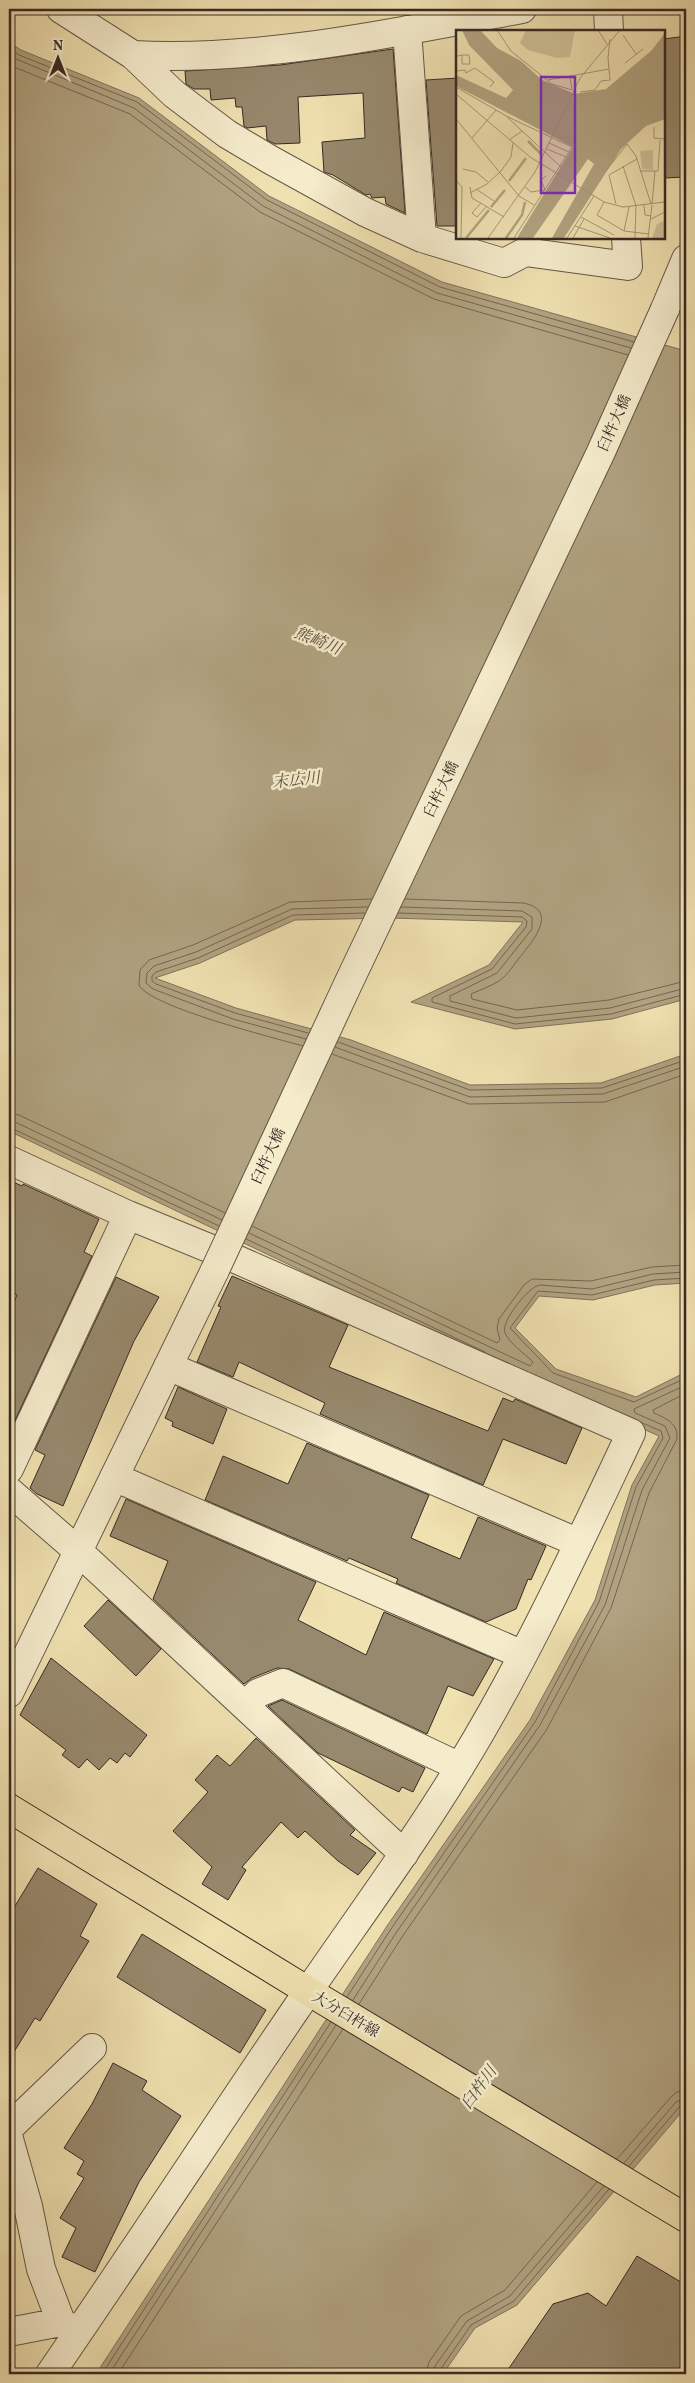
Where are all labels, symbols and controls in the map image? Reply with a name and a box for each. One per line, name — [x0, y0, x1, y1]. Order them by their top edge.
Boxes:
inset map — [456, 30, 665, 239]
north arrow — [32, 32, 82, 82]
text: N — [53, 37, 63, 56]
street label: 臼杵大橋 — [594, 392, 637, 455]
water label: 熊崎川 — [291, 623, 345, 662]
street label: 臼杵大橋 — [420, 758, 465, 821]
water label: 末広川 — [271, 767, 323, 794]
street label: 臼杵大橋 — [247, 1125, 292, 1188]
street label: 大分臼杵線 — [308, 1987, 383, 2044]
water label: 臼杵川 — [457, 2061, 504, 2114]

